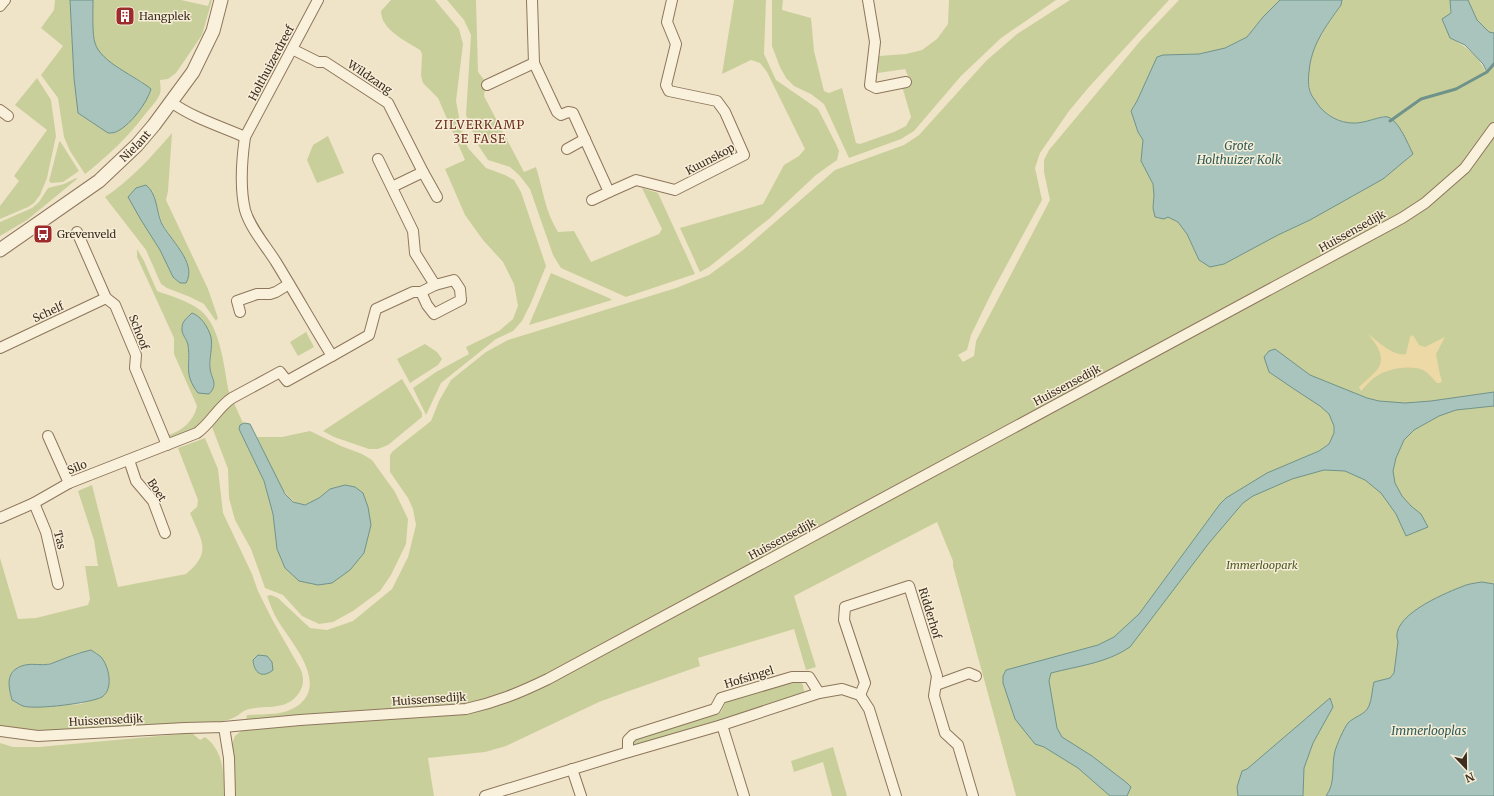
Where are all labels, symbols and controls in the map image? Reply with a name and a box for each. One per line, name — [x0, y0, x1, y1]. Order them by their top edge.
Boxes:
building icon: Hangplek — [114, 5, 136, 27]
place label: Hangplek — [139, 9, 190, 23]
street label: Holthuizerdreef — [245, 22, 297, 103]
street label: Wildzang — [344, 57, 395, 97]
district label: ZILVERKAMP 3E FASE — [435, 117, 525, 146]
street label: Nielant — [117, 127, 154, 165]
water label: Grote Holthuizer Kolk — [1196, 138, 1282, 167]
street label: Kuunskop — [683, 140, 737, 178]
street label: Huissensedijk — [1316, 207, 1388, 255]
bus stop icon: Grevenveld — [32, 223, 54, 245]
place label: Grevenveld — [57, 227, 117, 241]
street label: Schelf — [30, 298, 66, 325]
street label: Schoof — [126, 312, 152, 352]
street label: Huissensedijk — [1031, 361, 1103, 409]
street label: Silo — [65, 457, 89, 477]
street label: Boet — [144, 476, 170, 505]
street label: Huissensedijk — [746, 515, 818, 563]
street label: Tas — [51, 529, 69, 551]
park label: Immerloopark — [1226, 558, 1298, 572]
street label: Ridderhof — [916, 586, 945, 641]
street label: Hofsingel — [723, 663, 776, 691]
street label: Huissensedijk — [391, 689, 467, 709]
street label: Huissensedijk — [69, 711, 143, 729]
water label: Immerlooplas — [1391, 723, 1467, 738]
north arrow — [1446, 748, 1486, 788]
text: N — [1463, 769, 1476, 786]

